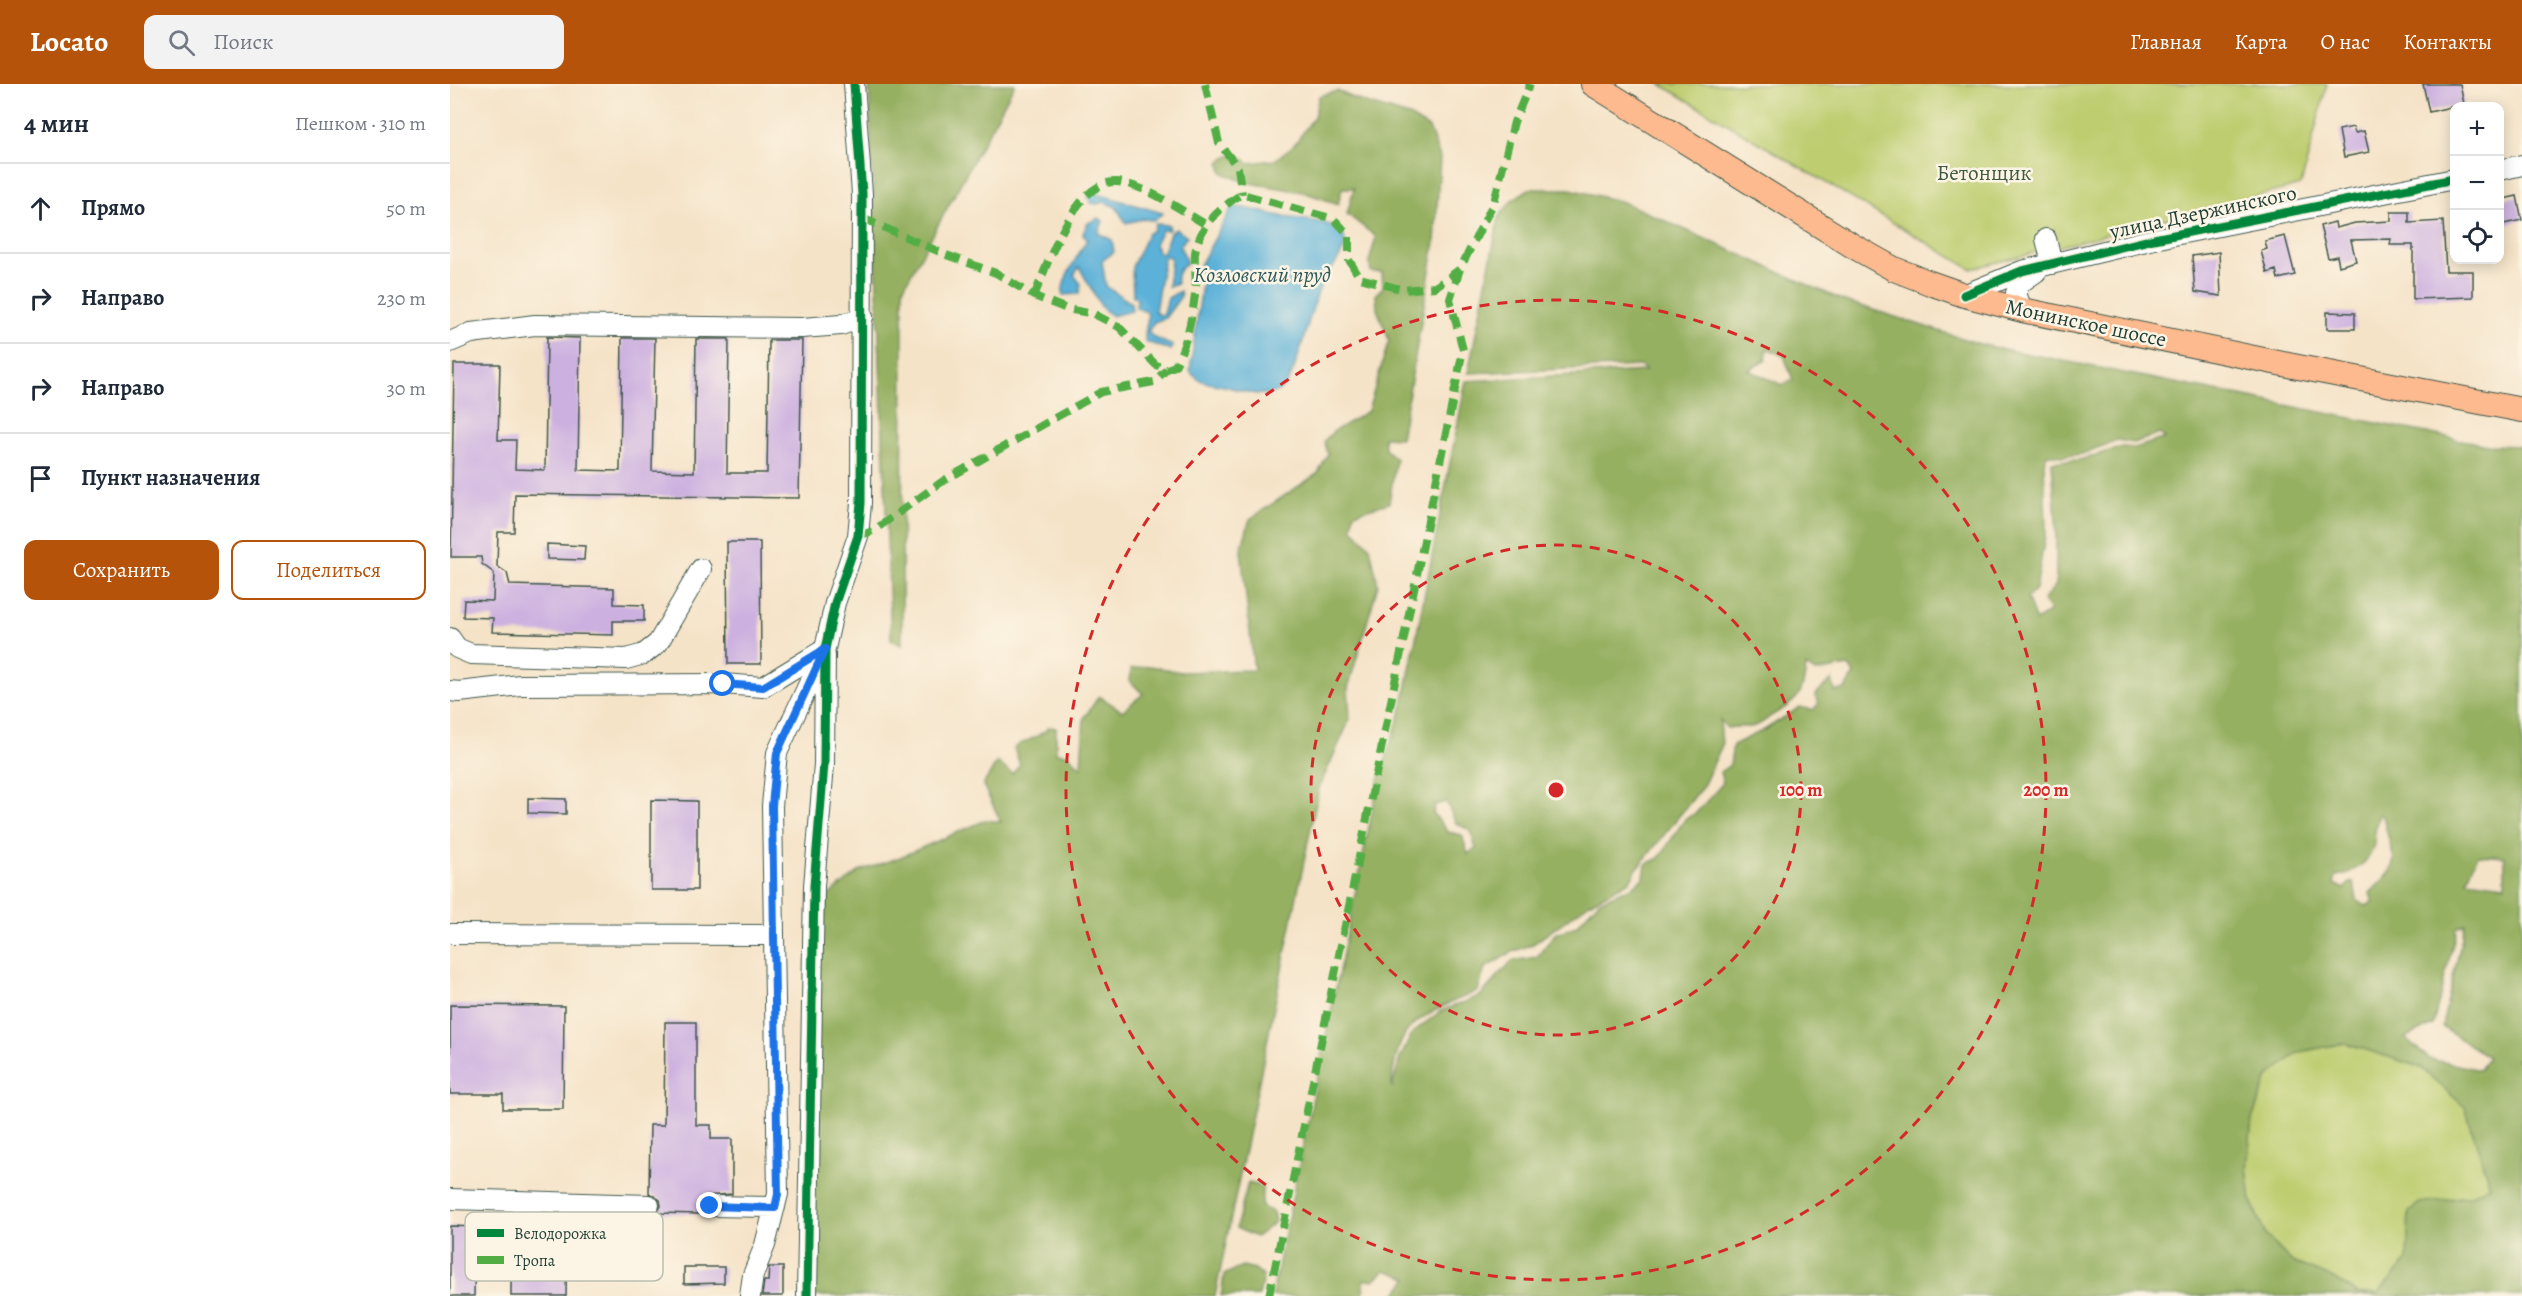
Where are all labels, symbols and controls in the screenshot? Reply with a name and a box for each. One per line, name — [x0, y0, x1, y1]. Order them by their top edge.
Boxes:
search box — [144, 15, 564, 69]
text: Locato — [30, 23, 108, 61]
icon: search — [165, 26, 198, 59]
text: Поиск — [213, 27, 274, 57]
text: Главная — [2130, 28, 2202, 56]
text: Карта — [2235, 28, 2287, 56]
text: О нас — [2320, 28, 2370, 56]
text: Контакты — [2403, 28, 2492, 56]
map controls — [2450, 102, 2504, 264]
button: + — [2450, 102, 2504, 156]
text: 4 мин — [24, 106, 89, 141]
text: Пешком · 310 m — [295, 110, 426, 137]
button: − — [2450, 156, 2504, 210]
park label: Бетонщик — [1937, 159, 2031, 187]
street label: улица Дзержинского — [2106, 179, 2299, 246]
icon: ahead — [24, 192, 57, 225]
text: Прямо — [81, 193, 145, 223]
text: 50 m — [386, 195, 426, 222]
button: locate — [2450, 210, 2504, 264]
water label: Козловский пруд — [1193, 260, 1331, 290]
icon: right — [24, 282, 57, 315]
text: Направо — [81, 283, 164, 313]
text: 230 m — [377, 285, 426, 312]
street label: Монинское шоссе — [2003, 292, 2169, 354]
icon: right — [24, 372, 57, 405]
text: Направо — [81, 373, 164, 403]
text: 30 m — [386, 375, 426, 402]
icon: arrive — [24, 462, 57, 495]
text: Пункт назначения — [81, 463, 260, 493]
button: Сохранить — [24, 540, 219, 600]
button: Поделиться — [231, 540, 426, 600]
route start — [709, 670, 735, 696]
text: 100 m — [1780, 778, 1822, 802]
text: 200 m — [2023, 778, 2069, 802]
centre of rings — [1546, 780, 1566, 800]
route end — [696, 1192, 722, 1218]
legend — [465, 1212, 663, 1281]
text: Велодорожка — [514, 1223, 607, 1245]
text: Тропа — [514, 1250, 556, 1272]

